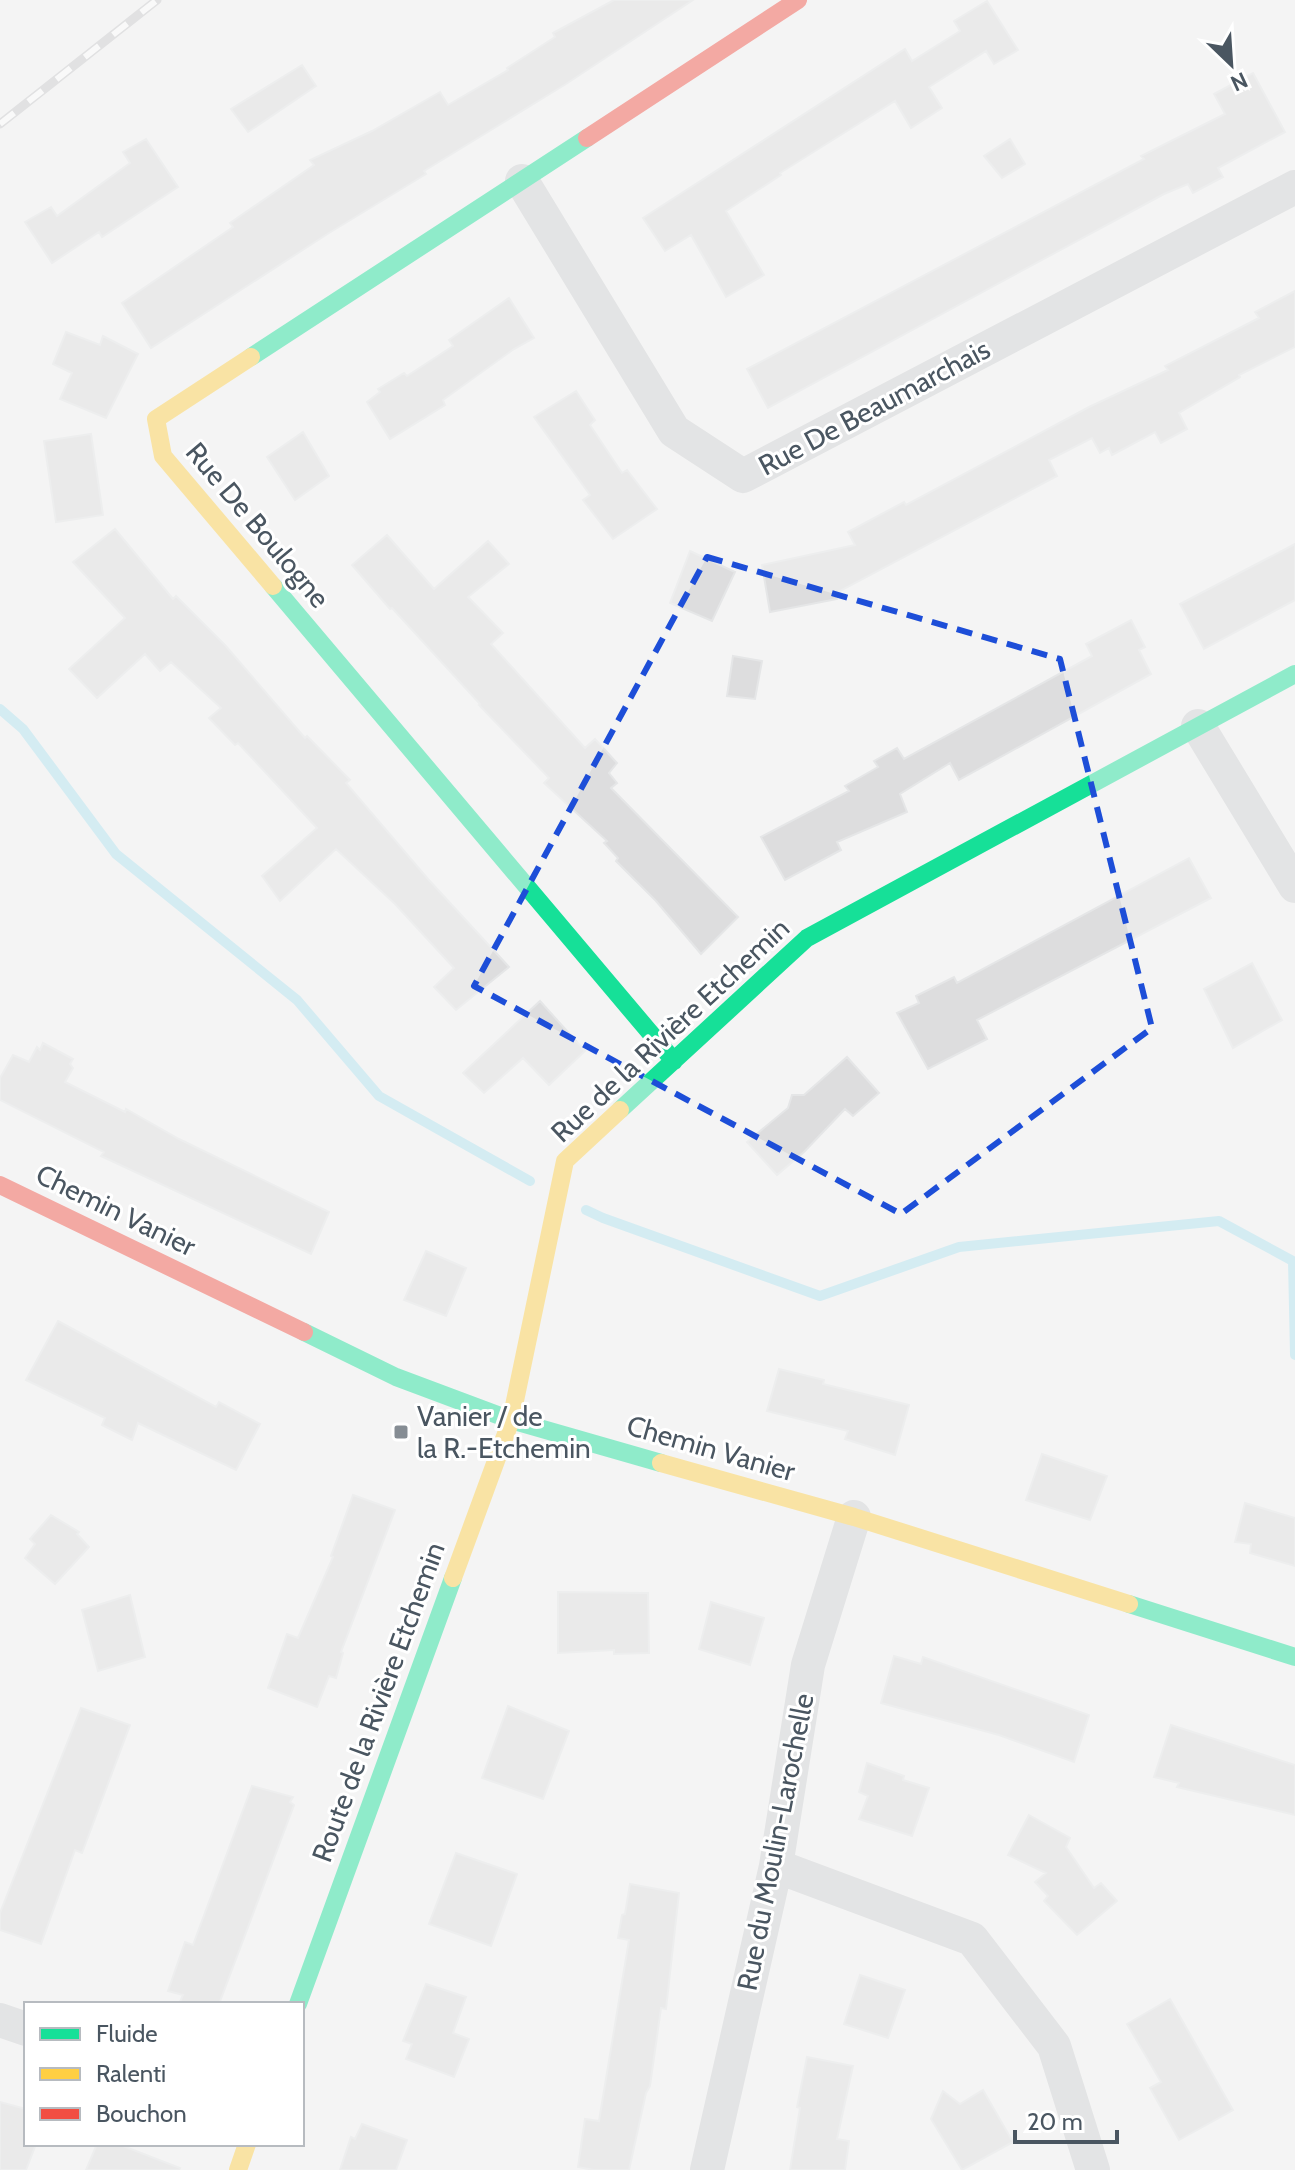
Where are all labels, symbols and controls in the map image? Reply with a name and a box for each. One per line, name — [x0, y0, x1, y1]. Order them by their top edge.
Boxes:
north arrow — [1191, 24, 1271, 104]
text: N — [1226, 66, 1252, 97]
street label: Rue De Beaumarchais — [752, 332, 996, 482]
street label: Rue De Boulogne — [179, 435, 337, 615]
street label: Rue de la Rivière Etchemin — [544, 911, 796, 1149]
street label: Chemin Vanier — [31, 1157, 201, 1263]
place label: Vanier / de la R.-Etchemin — [417, 1399, 591, 1465]
street label: Chemin Vanier — [623, 1408, 799, 1488]
marker: Vanier / de la R.-Etchemin — [392, 1423, 410, 1441]
street label: Route de la Rivière Etchemin — [304, 1538, 452, 1866]
street label: Rue du Moulin-Larochelle — [730, 1691, 820, 1993]
legend — [24, 2002, 304, 2146]
text: Fluide — [96, 2019, 158, 2048]
text: Ralenti — [96, 2059, 166, 2088]
scale bar — [1015, 2094, 1117, 2144]
text: Bouchon — [96, 2099, 187, 2128]
text: 20 m — [1027, 2107, 1083, 2136]

